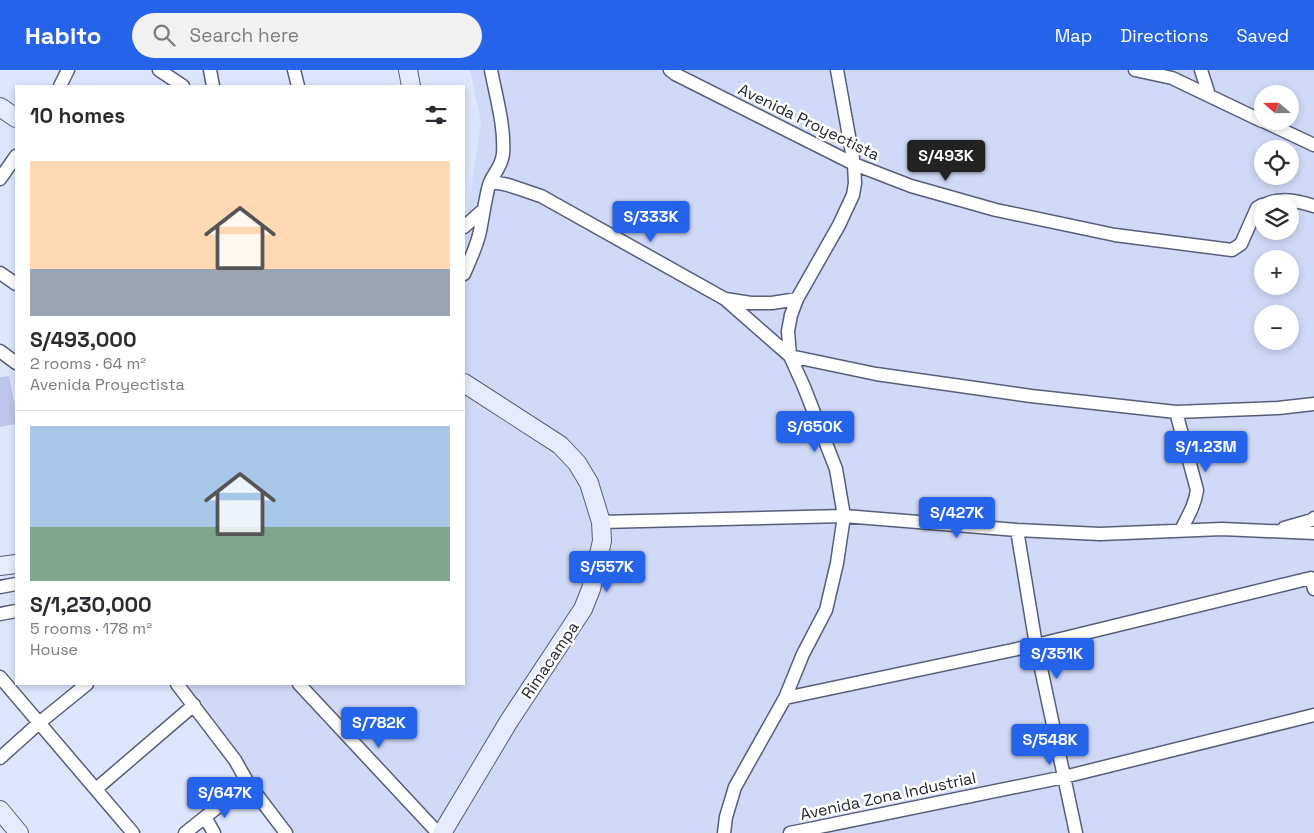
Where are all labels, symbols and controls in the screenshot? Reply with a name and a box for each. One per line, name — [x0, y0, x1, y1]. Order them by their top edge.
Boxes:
search box — [132, 13, 482, 58]
text: Habito — [25, 20, 102, 51]
icon: search — [150, 21, 178, 49]
text: Search here — [190, 23, 299, 48]
text: Map — [1055, 24, 1092, 47]
text: Directions — [1120, 24, 1209, 47]
text: Saved — [1237, 24, 1289, 47]
street label: Avenida Proyectista — [735, 79, 883, 165]
north arrow — [1254, 85, 1299, 130]
map controls — [1254, 85, 1299, 350]
icon: filters — [422, 101, 450, 129]
text: 10 homes — [30, 102, 125, 129]
pin: S/493K — [905, 140, 987, 182]
button: locate — [1254, 140, 1299, 185]
text: S/493K — [918, 145, 974, 166]
icon: home — [195, 193, 285, 283]
button: layers — [1254, 195, 1299, 240]
pin: S/333K — [610, 200, 692, 243]
text: S/333K — [624, 206, 678, 227]
button: + — [1254, 250, 1299, 295]
button: − — [1254, 305, 1299, 350]
text: S/493,000 — [30, 326, 137, 353]
text: 2 rooms · 64 m² — [30, 353, 146, 374]
text: Avenida Proyectista — [30, 374, 185, 395]
pin: S/650K — [774, 410, 856, 453]
text: S/650K — [787, 416, 843, 437]
pin: S/1.23M — [1160, 430, 1252, 473]
text: S/1.23M — [1175, 436, 1237, 457]
icon: home — [195, 459, 285, 549]
pin: S/427K — [916, 496, 998, 539]
text: S/427K — [930, 502, 984, 523]
pin: S/557K — [566, 550, 648, 593]
text: S/557K — [580, 556, 634, 577]
text: S/1,230,000 — [30, 591, 152, 618]
street label: Rimacampa — [516, 617, 584, 703]
text: 5 rooms · 178 m² — [30, 618, 152, 639]
pin: S/351K — [1016, 638, 1098, 680]
text: House — [30, 639, 78, 660]
text: S/351K — [1031, 643, 1083, 664]
pin: S/782K — [338, 706, 420, 749]
text: S/782K — [352, 712, 406, 733]
pin: S/548K — [1009, 724, 1091, 766]
text: S/548K — [1022, 729, 1078, 750]
street label: Avenida Zona Industrial — [798, 767, 978, 825]
pin: S/647K — [184, 776, 266, 819]
text: S/647K — [198, 782, 252, 803]

